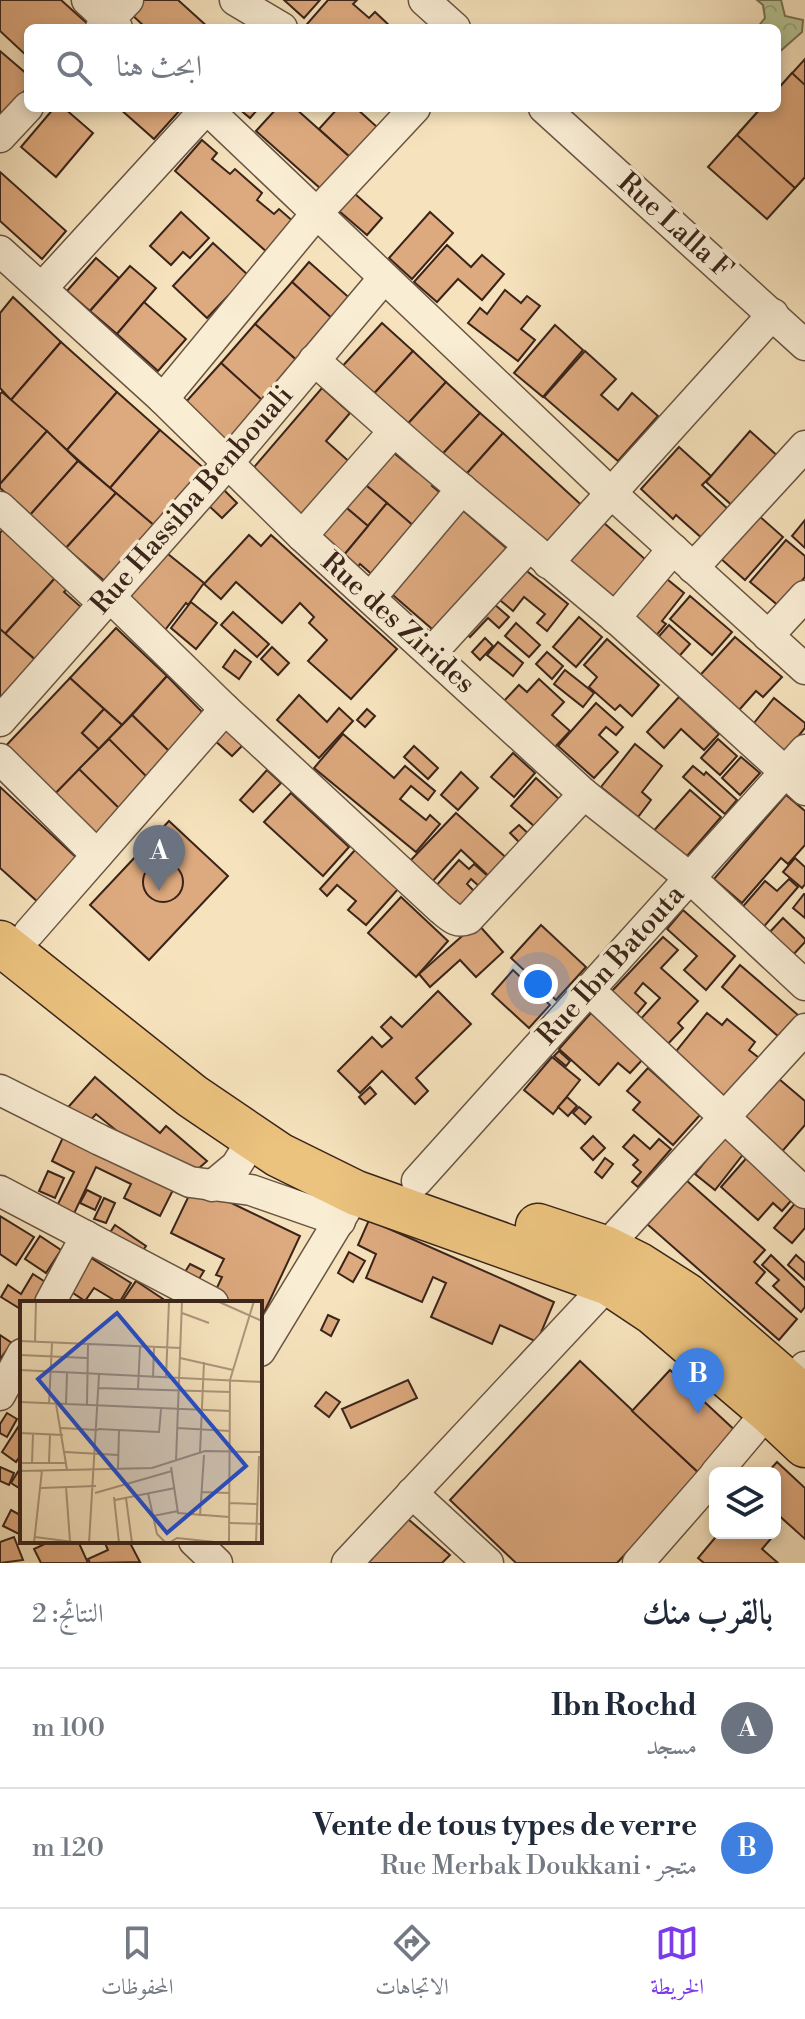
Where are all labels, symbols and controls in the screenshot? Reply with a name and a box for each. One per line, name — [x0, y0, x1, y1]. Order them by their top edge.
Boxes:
search box — [24, 24, 781, 112]
icon: search — [52, 46, 96, 90]
text: ابحث هنا — [116, 48, 202, 86]
street label: Rue Lalla F — [610, 165, 740, 287]
street label: Rue Hassiba Benbouali — [83, 379, 301, 621]
street label: Rue des Zirides — [314, 545, 482, 701]
pin: A — [133, 825, 185, 891]
street label: Rue Ibn Batouta — [530, 877, 693, 1052]
your location — [518, 964, 558, 1004]
inset map — [20, 1301, 262, 1543]
pin: B — [672, 1348, 724, 1414]
map controls — [709, 1467, 781, 1539]
button: layers — [709, 1467, 781, 1539]
text: بالقرب منك — [642, 1592, 773, 1634]
text: النتائج: 2 — [32, 1598, 104, 1630]
text: Ibn Rochd — [551, 1687, 697, 1725]
text: 100 m — [32, 1712, 105, 1744]
text: A — [738, 1712, 756, 1744]
text: مسجد — [646, 1730, 697, 1762]
text: Vente de tous types de verre — [313, 1807, 697, 1845]
text: 120 m — [32, 1832, 104, 1864]
text: B — [737, 1832, 757, 1864]
text: متجر · Rue Merbak Doukkani — [381, 1850, 697, 1882]
tab: المحفوظات — [101, 1921, 173, 2008]
tab: الاتجاهات — [375, 1921, 449, 2008]
tab: الخريطة — [651, 1921, 704, 2008]

